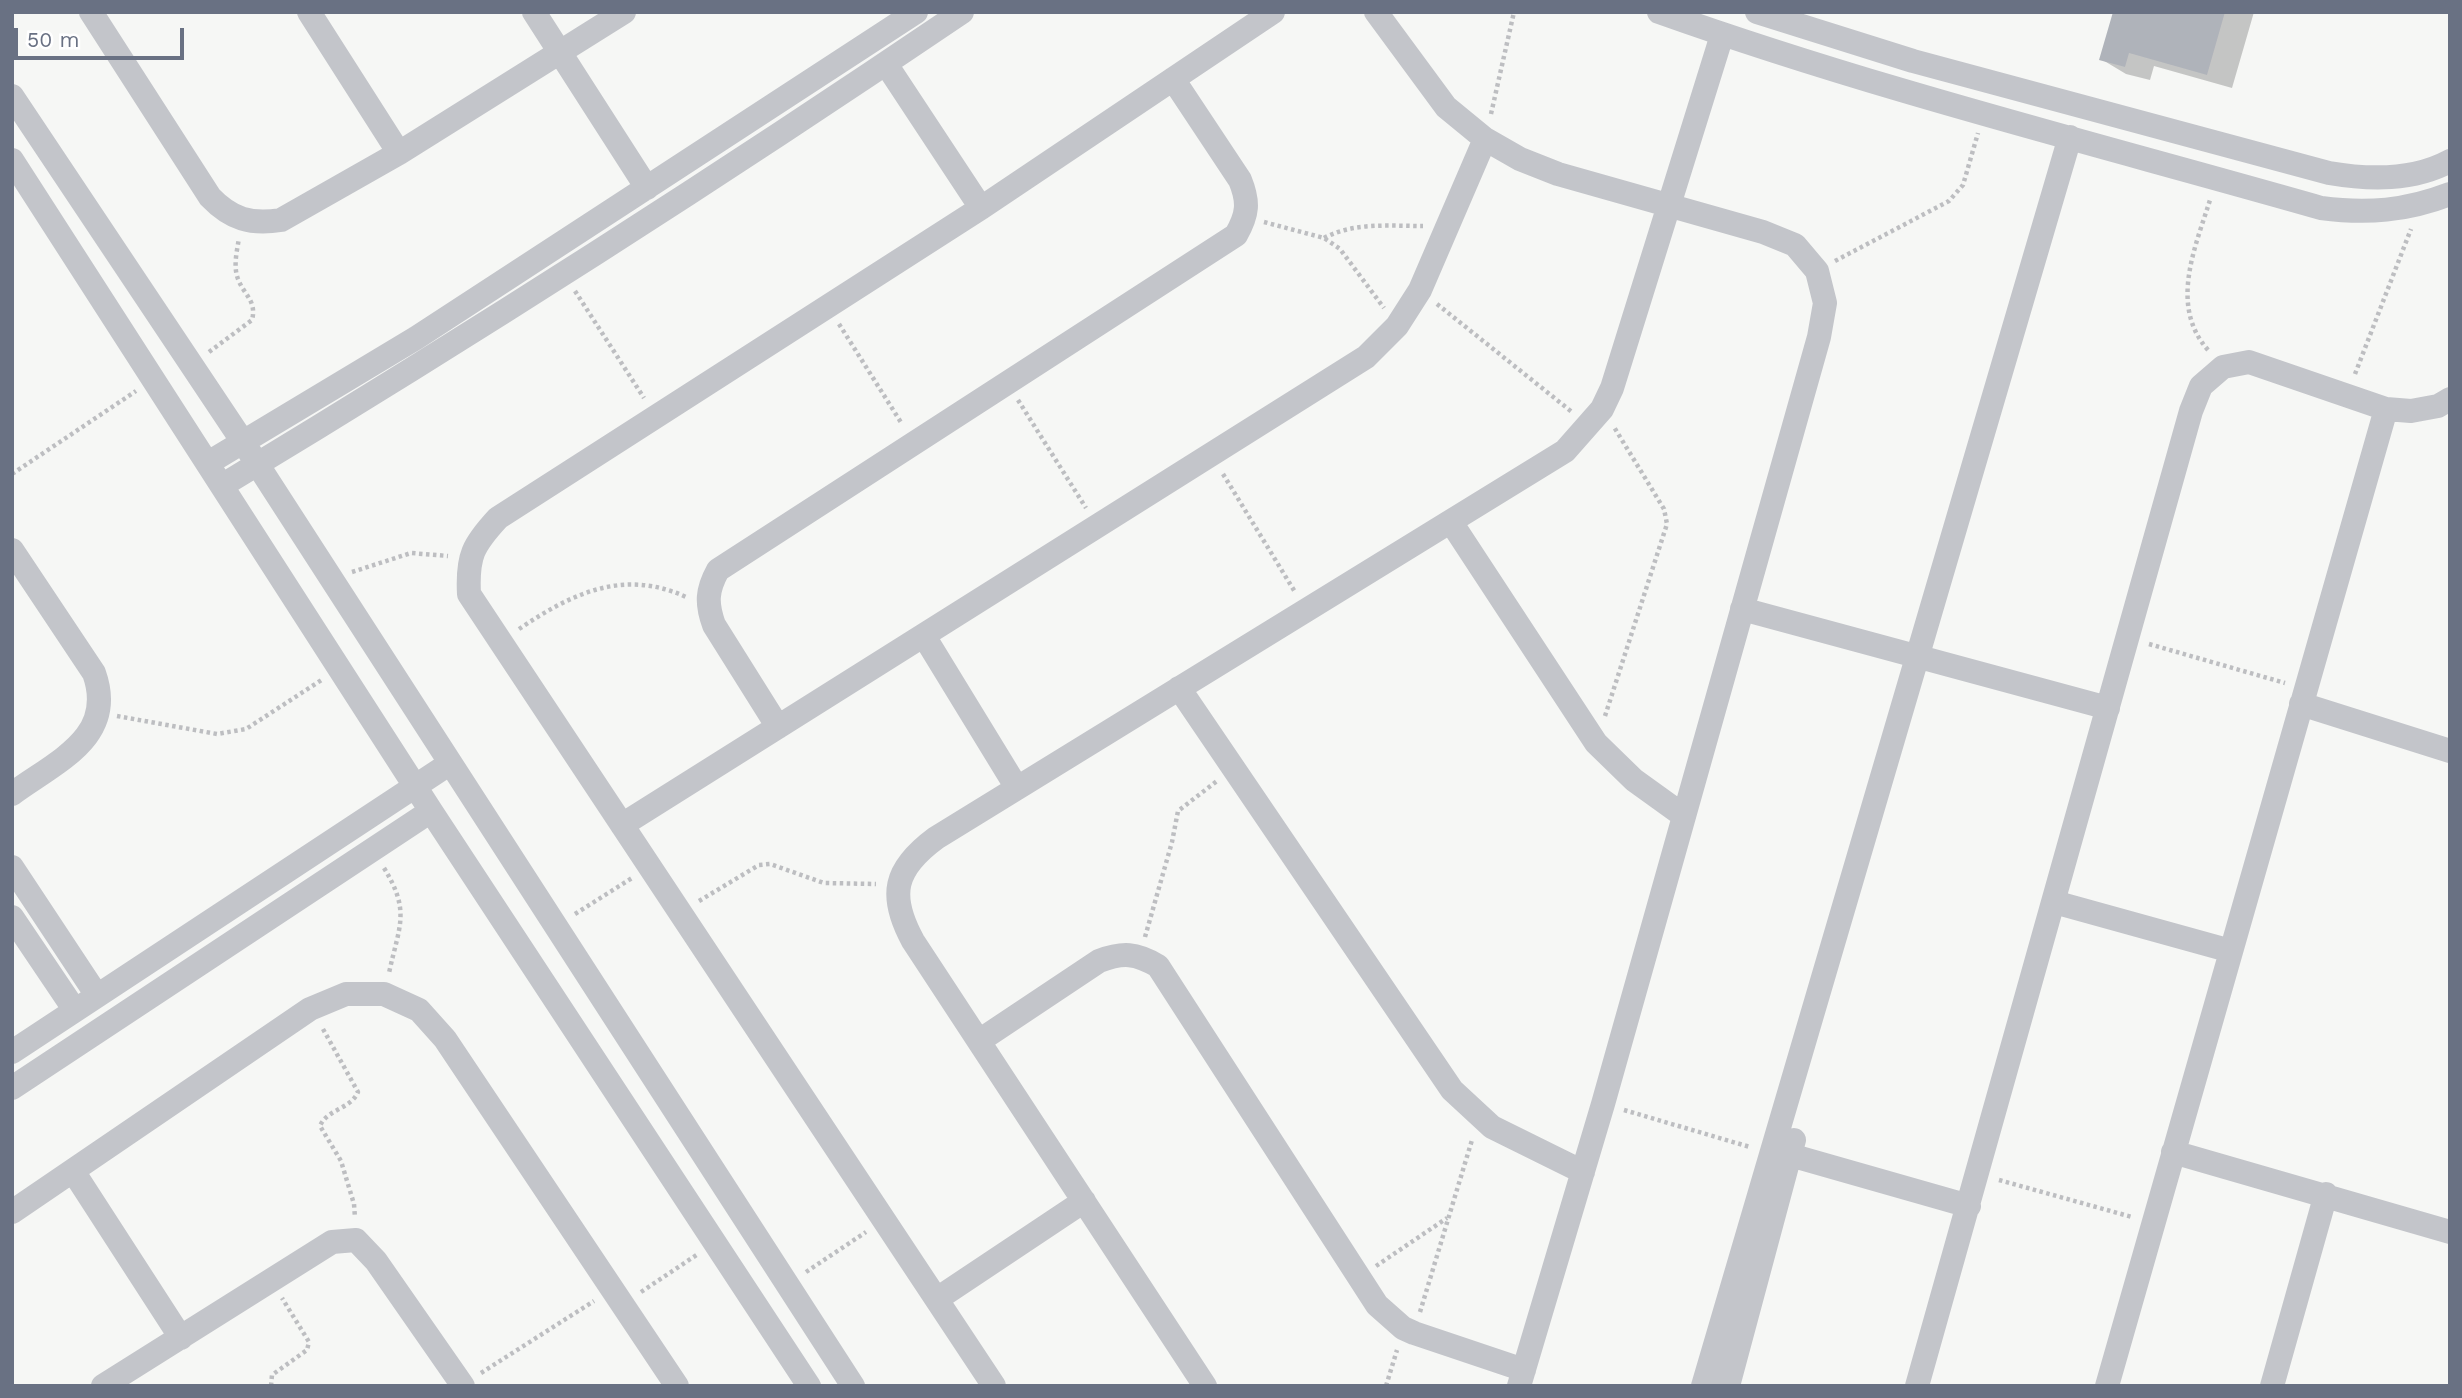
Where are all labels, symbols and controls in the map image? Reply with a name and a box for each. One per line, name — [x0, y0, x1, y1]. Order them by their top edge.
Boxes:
scale bar — [18, 14, 187, 58]
text: 50 m — [27, 27, 79, 52]

